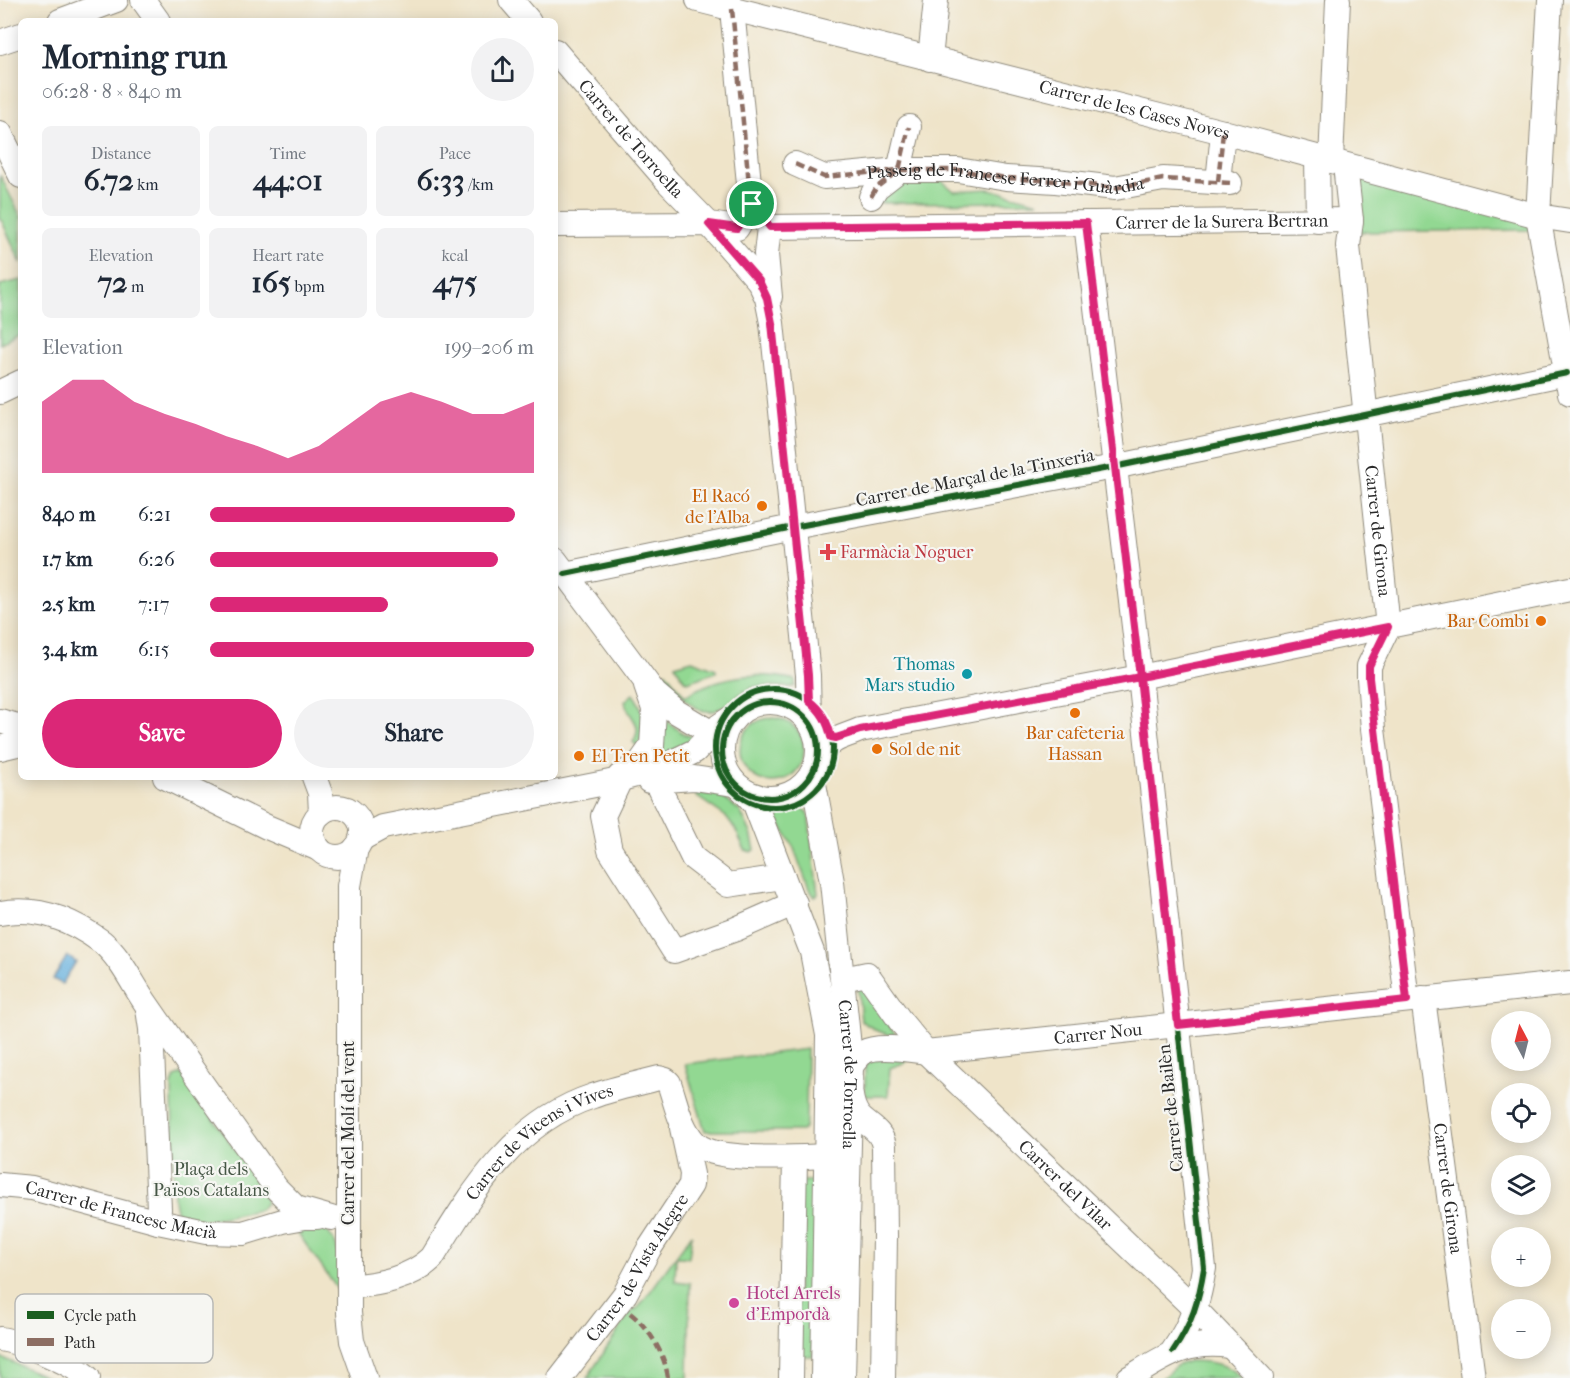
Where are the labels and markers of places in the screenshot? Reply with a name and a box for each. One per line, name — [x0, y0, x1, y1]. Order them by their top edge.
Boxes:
pin — [726, 178, 777, 229]
place label: El Racó de l'Alba — [685, 486, 751, 528]
marker: El Racó de l'Alba — [755, 499, 769, 513]
place label: Farmàcia Noguer — [840, 542, 974, 563]
marker: Farmàcia Noguer — [821, 545, 835, 559]
place label: Bar Combi — [1447, 611, 1530, 632]
marker: Bar Combi — [1534, 614, 1548, 628]
place label: Thomas Mars studio — [865, 654, 955, 696]
marker: Thomas Mars studio — [960, 667, 974, 681]
marker: Bar cafeteria Hassan — [1068, 706, 1082, 720]
place label: Bar cafeteria Hassan — [1026, 723, 1125, 765]
place label: Sol de nit — [889, 739, 961, 760]
marker: Sol de nit — [870, 742, 884, 756]
place label: El Tren Petit — [591, 746, 690, 767]
marker: El Tren Petit — [572, 749, 586, 763]
place label: Hotel Arrels d'Empordà — [746, 1283, 841, 1325]
marker: Hotel Arrels d'Empordà — [727, 1296, 741, 1310]

